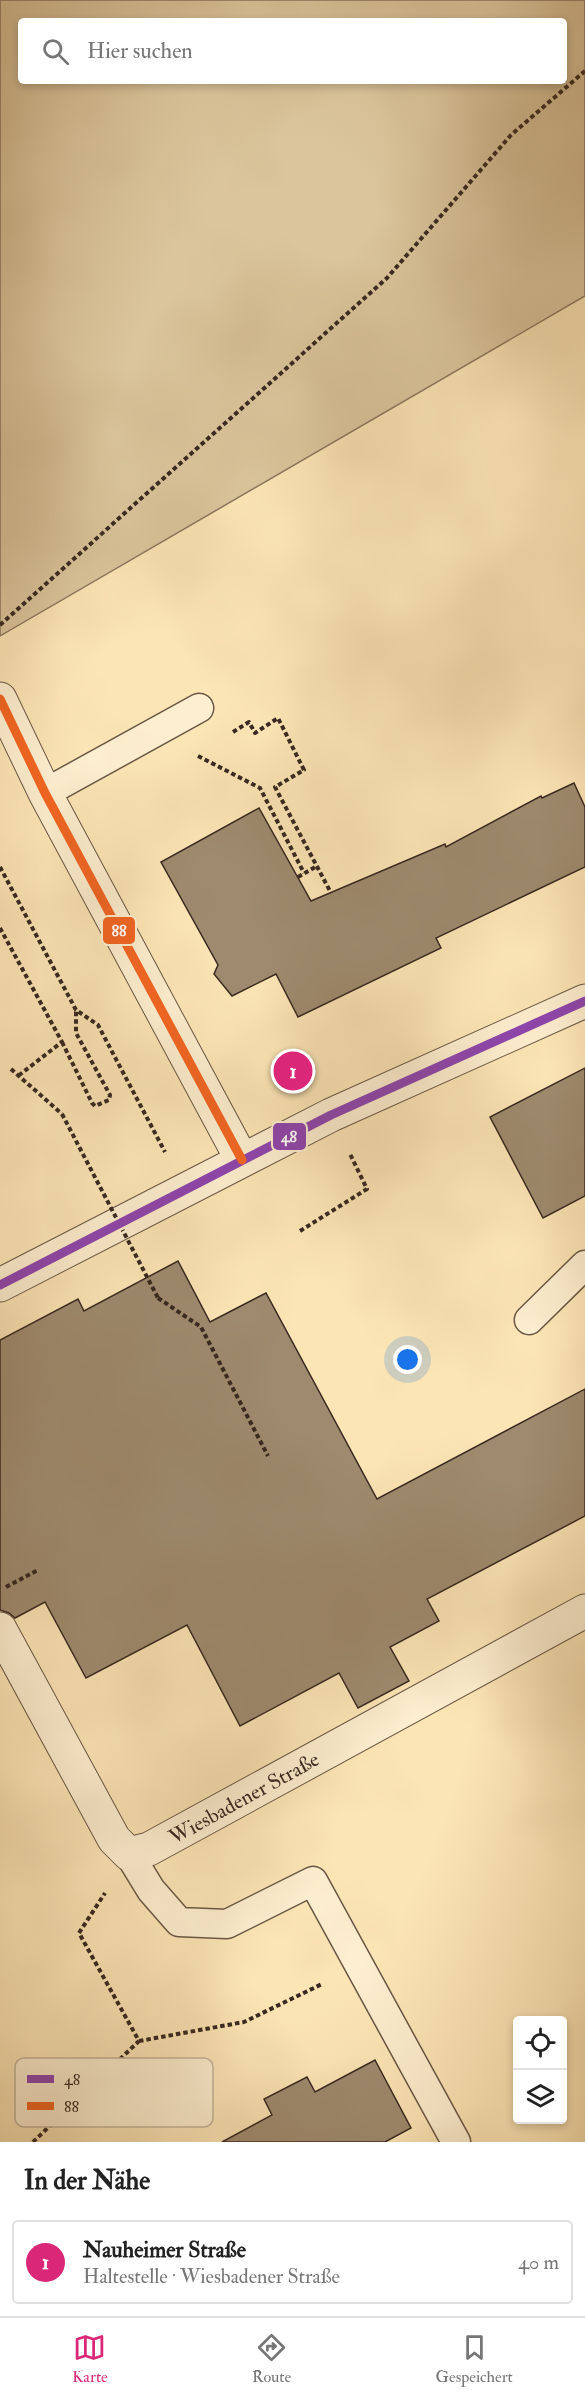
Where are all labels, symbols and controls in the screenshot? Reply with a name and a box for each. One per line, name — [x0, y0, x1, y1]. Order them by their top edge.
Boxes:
search box — [18, 18, 567, 84]
icon: search — [39, 35, 72, 68]
text: Hier suchen — [87, 37, 193, 65]
line badge: 88 — [102, 916, 136, 945]
text: 88 — [111, 921, 127, 941]
pin: 1 — [274, 1048, 312, 1094]
line badge: 48 — [272, 1122, 307, 1151]
text: 48 — [280, 1127, 298, 1147]
your location — [393, 1345, 422, 1374]
street label: Wiesbadener Straße — [163, 1746, 324, 1851]
map controls — [513, 2016, 567, 2124]
button: locate — [513, 2016, 567, 2070]
legend — [15, 2058, 213, 2127]
text: 48 — [64, 2070, 81, 2090]
button: layers — [513, 2070, 567, 2124]
text: 88 — [64, 2097, 80, 2117]
text: In der Nähe — [24, 2165, 150, 2197]
text: Nauheimer Straße — [83, 2236, 246, 2264]
text: 1 — [42, 2250, 49, 2275]
text: 40 m — [518, 2250, 559, 2275]
text: Haltestelle · Wiesbadener Straße — [83, 2264, 340, 2289]
tab: Karte — [72, 2331, 108, 2387]
tab: Route — [252, 2331, 291, 2387]
tab: Gespeichert — [436, 2331, 513, 2387]

